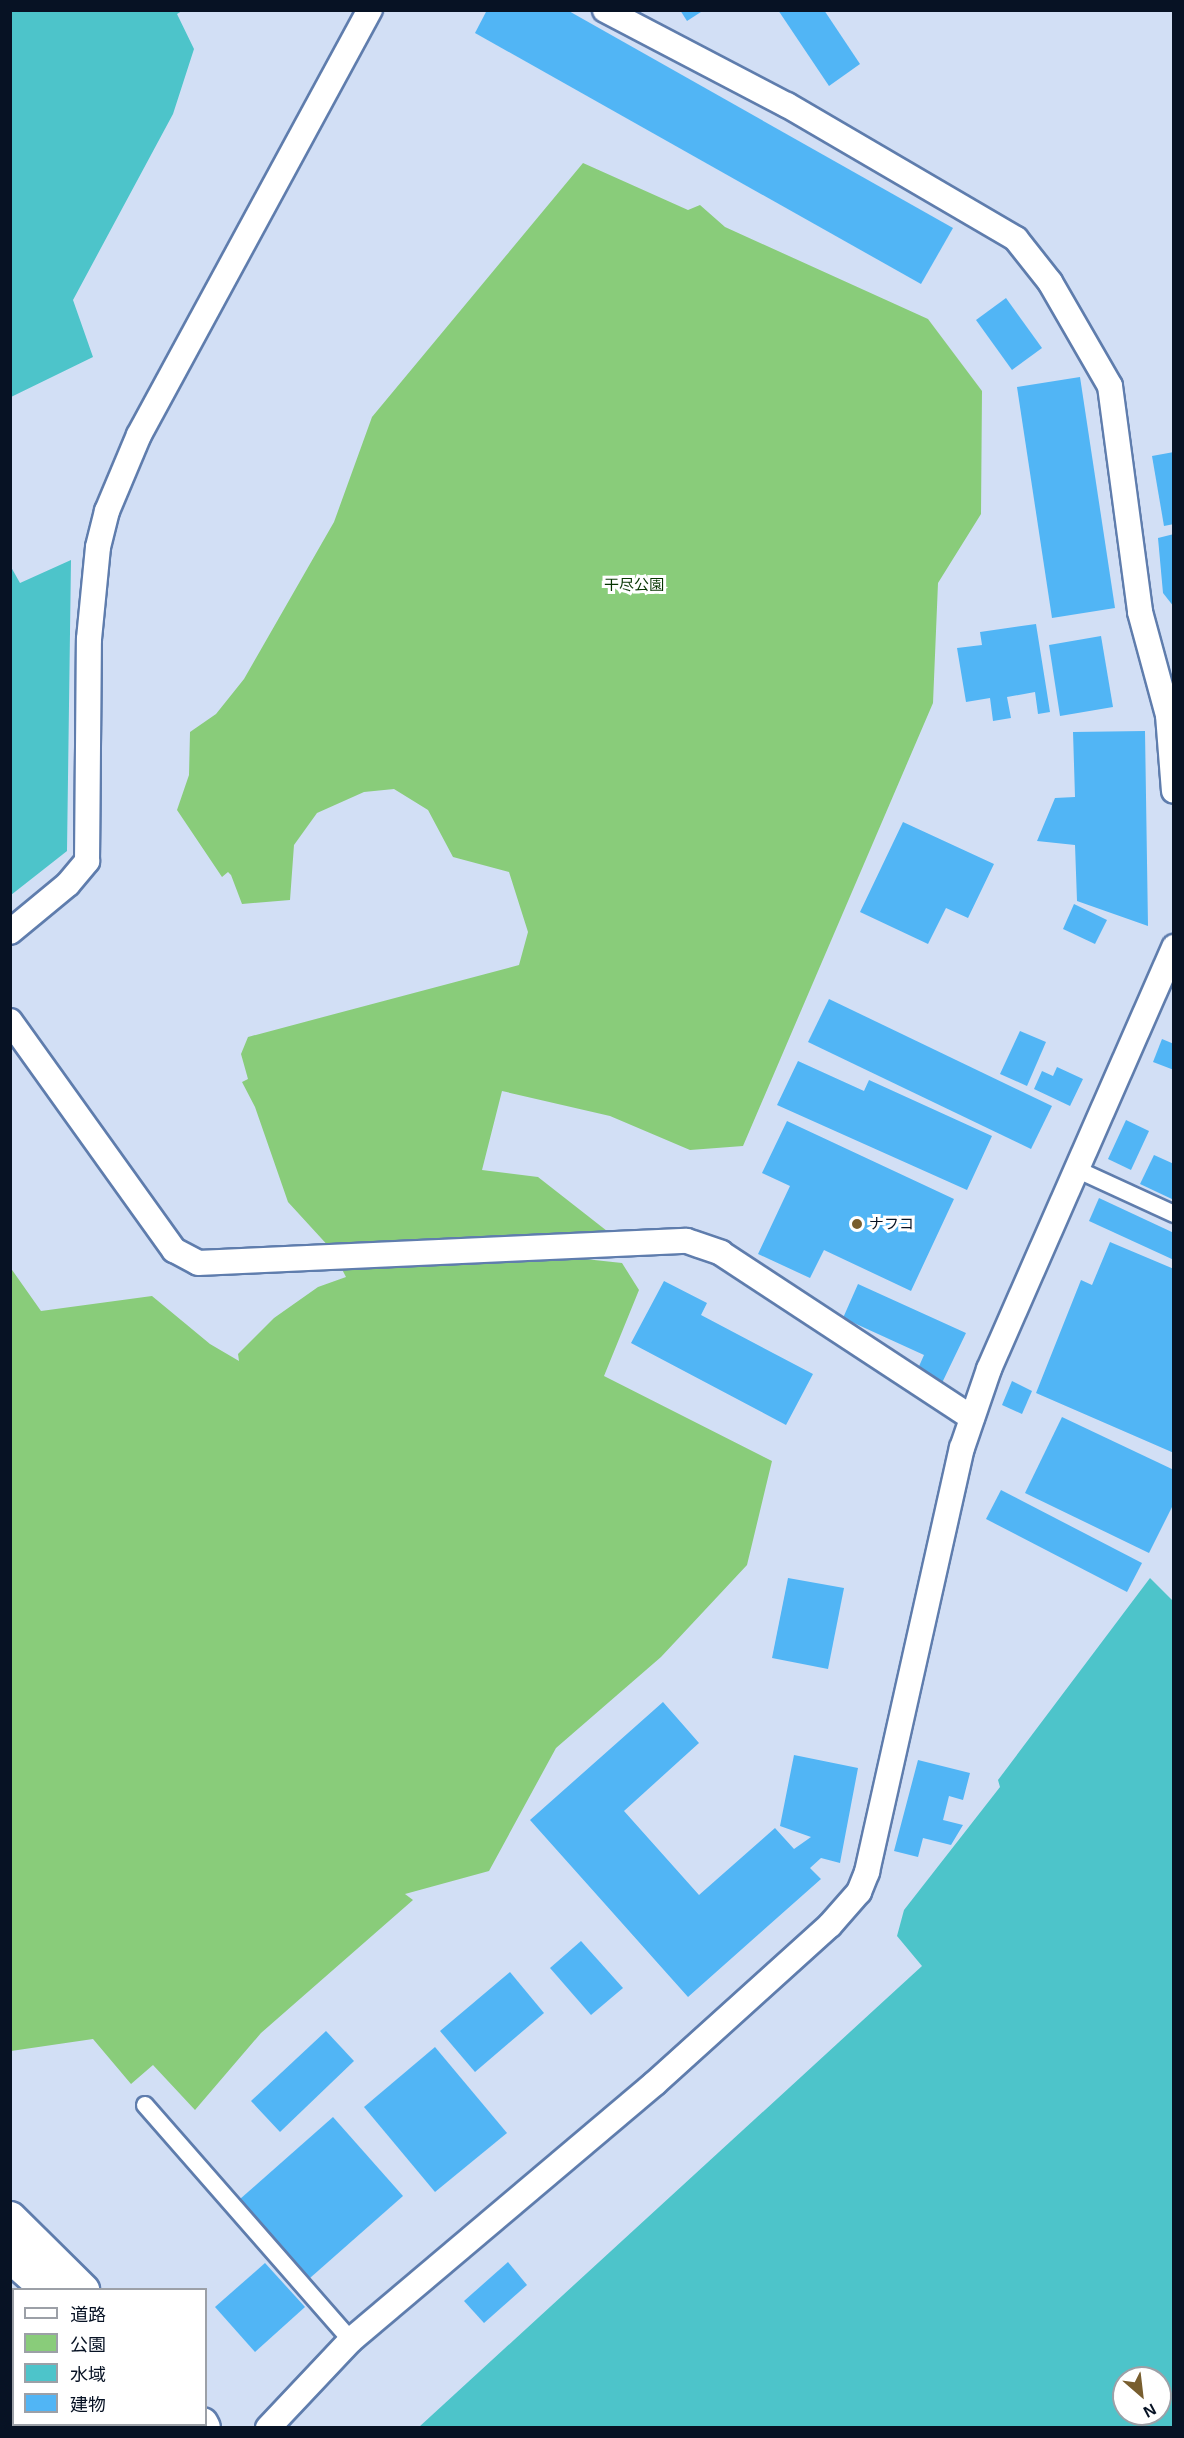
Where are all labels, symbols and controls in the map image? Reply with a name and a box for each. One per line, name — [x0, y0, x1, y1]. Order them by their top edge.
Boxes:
park label: 干尽公園 — [604, 576, 664, 594]
place label: ナフコ — [869, 1215, 914, 1233]
marker: ナフコ — [850, 1217, 864, 1231]
legend — [12, 2288, 207, 2426]
text: 道路 — [70, 2305, 106, 2325]
text: 公園 — [70, 2335, 106, 2355]
text: 水域 — [70, 2365, 106, 2385]
north arrow — [1112, 2366, 1172, 2426]
text: 建物 — [70, 2395, 106, 2415]
text: N — [1141, 2400, 1159, 2421]

